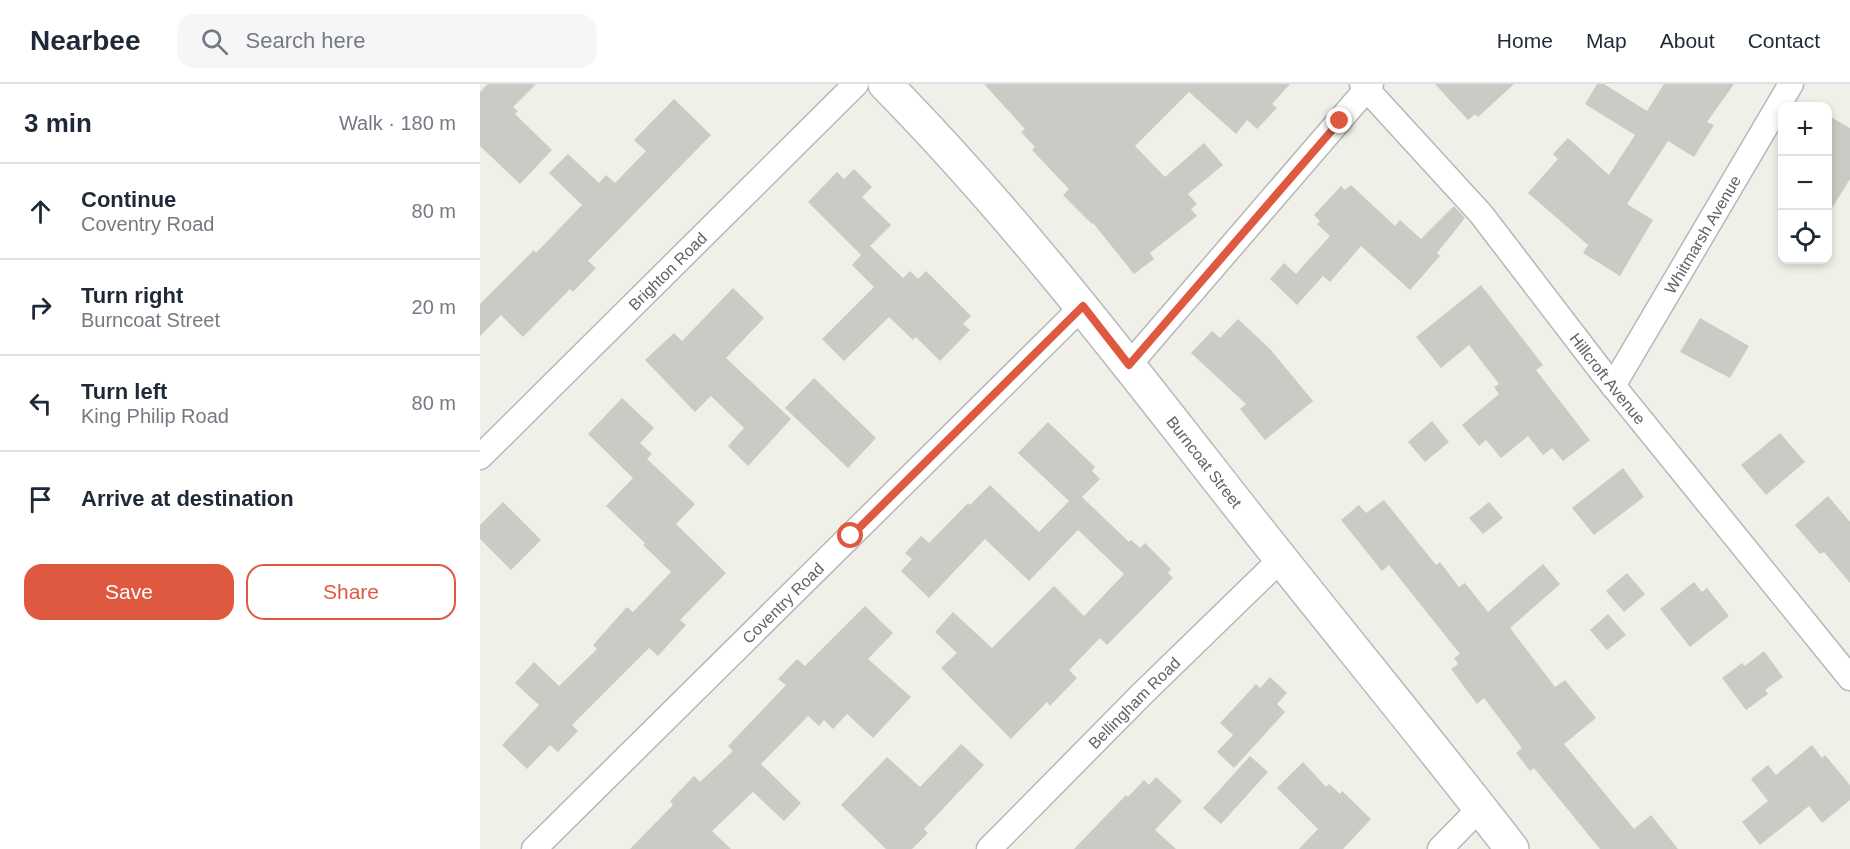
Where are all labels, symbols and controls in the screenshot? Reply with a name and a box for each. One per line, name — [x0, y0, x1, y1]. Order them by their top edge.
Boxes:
search box — [177, 14, 597, 68]
text: Nearbee — [30, 25, 141, 56]
icon: search — [198, 25, 231, 58]
text: Search here — [246, 28, 365, 53]
text: Home — [1497, 29, 1553, 52]
text: Map — [1586, 29, 1627, 52]
text: About — [1660, 29, 1715, 52]
text: Contact — [1748, 29, 1820, 52]
map controls — [1778, 102, 1832, 264]
button: + — [1778, 102, 1832, 156]
route end — [1326, 107, 1352, 133]
text: 3 min — [24, 108, 92, 138]
text: Walk · 180 m — [339, 112, 456, 134]
button: − — [1778, 156, 1832, 210]
street label: Whitmarsh Avenue — [1661, 172, 1744, 297]
text: Continue — [81, 187, 176, 212]
icon: ahead — [24, 195, 57, 228]
text: 80 m — [412, 200, 456, 222]
button: locate — [1778, 210, 1832, 264]
text: Coventry Road — [81, 213, 214, 235]
street label: Brighton Road — [625, 229, 710, 314]
text: Turn right — [81, 283, 183, 308]
icon: right — [24, 291, 57, 324]
text: 20 m — [412, 296, 456, 318]
text: Burncoat Street — [81, 309, 220, 331]
street label: Hillcroft Avenue — [1566, 330, 1649, 428]
text: Turn left — [81, 379, 167, 404]
icon: left — [24, 387, 57, 420]
text: 80 m — [412, 392, 456, 414]
text: King Philip Road — [81, 405, 229, 427]
street label: Burncoat Street — [1163, 413, 1245, 512]
icon: arrive — [24, 483, 57, 516]
text: Arrive at destination — [81, 486, 294, 511]
route start — [837, 522, 863, 548]
street label: Coventry Road — [739, 560, 827, 647]
button: Save — [24, 564, 234, 620]
button: Share — [246, 564, 456, 620]
street label: Bellingham Road — [1085, 654, 1184, 752]

